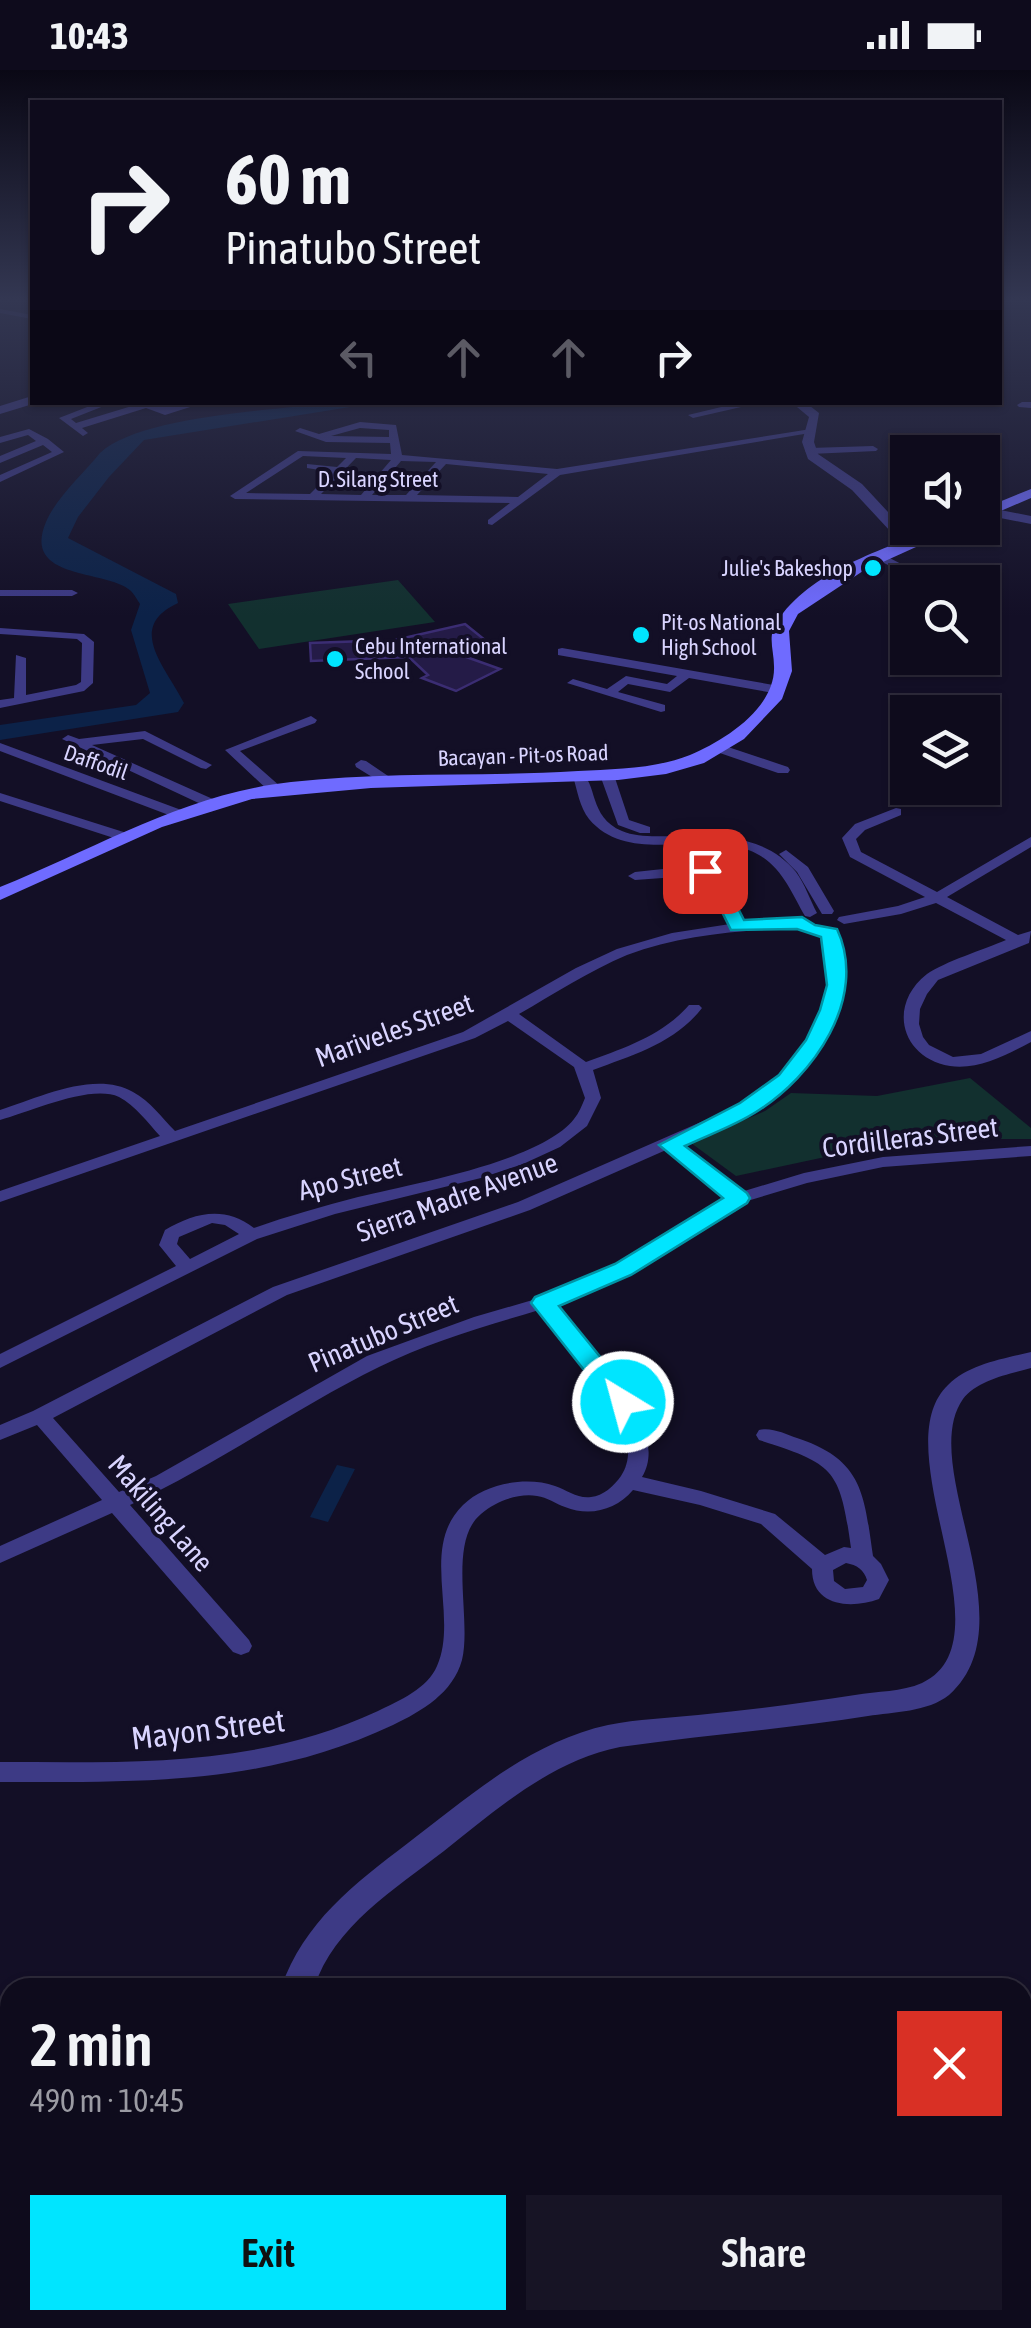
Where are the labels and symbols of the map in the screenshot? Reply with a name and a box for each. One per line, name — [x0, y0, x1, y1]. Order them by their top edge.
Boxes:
street label: D. Silang Street — [318, 466, 438, 492]
place label: Julie's Bakeshop — [722, 555, 853, 581]
marker: Julie's Bakeshop — [862, 557, 884, 579]
place label: Pit-os National High School — [661, 609, 781, 660]
marker: Pit-os National High School — [630, 624, 652, 646]
place label: Cebu International School — [355, 633, 507, 684]
marker: Cebu International School — [324, 648, 346, 670]
street label: Daffodil — [60, 739, 132, 785]
street label: Bacayan - Pit-os Road — [437, 739, 609, 771]
pin — [663, 829, 748, 914]
street label: Mariveles Street — [311, 987, 477, 1073]
street label: Cordilleras Street — [820, 1110, 1000, 1164]
street label: Sierra Madre Avenue — [352, 1146, 562, 1248]
street label: Apo Street — [295, 1150, 405, 1206]
street label: Pinatubo Street — [303, 1287, 463, 1379]
position arrow — [571, 1350, 675, 1454]
street label: Makiling Lane — [102, 1448, 220, 1578]
street label: Mayon Street — [129, 1701, 287, 1757]

